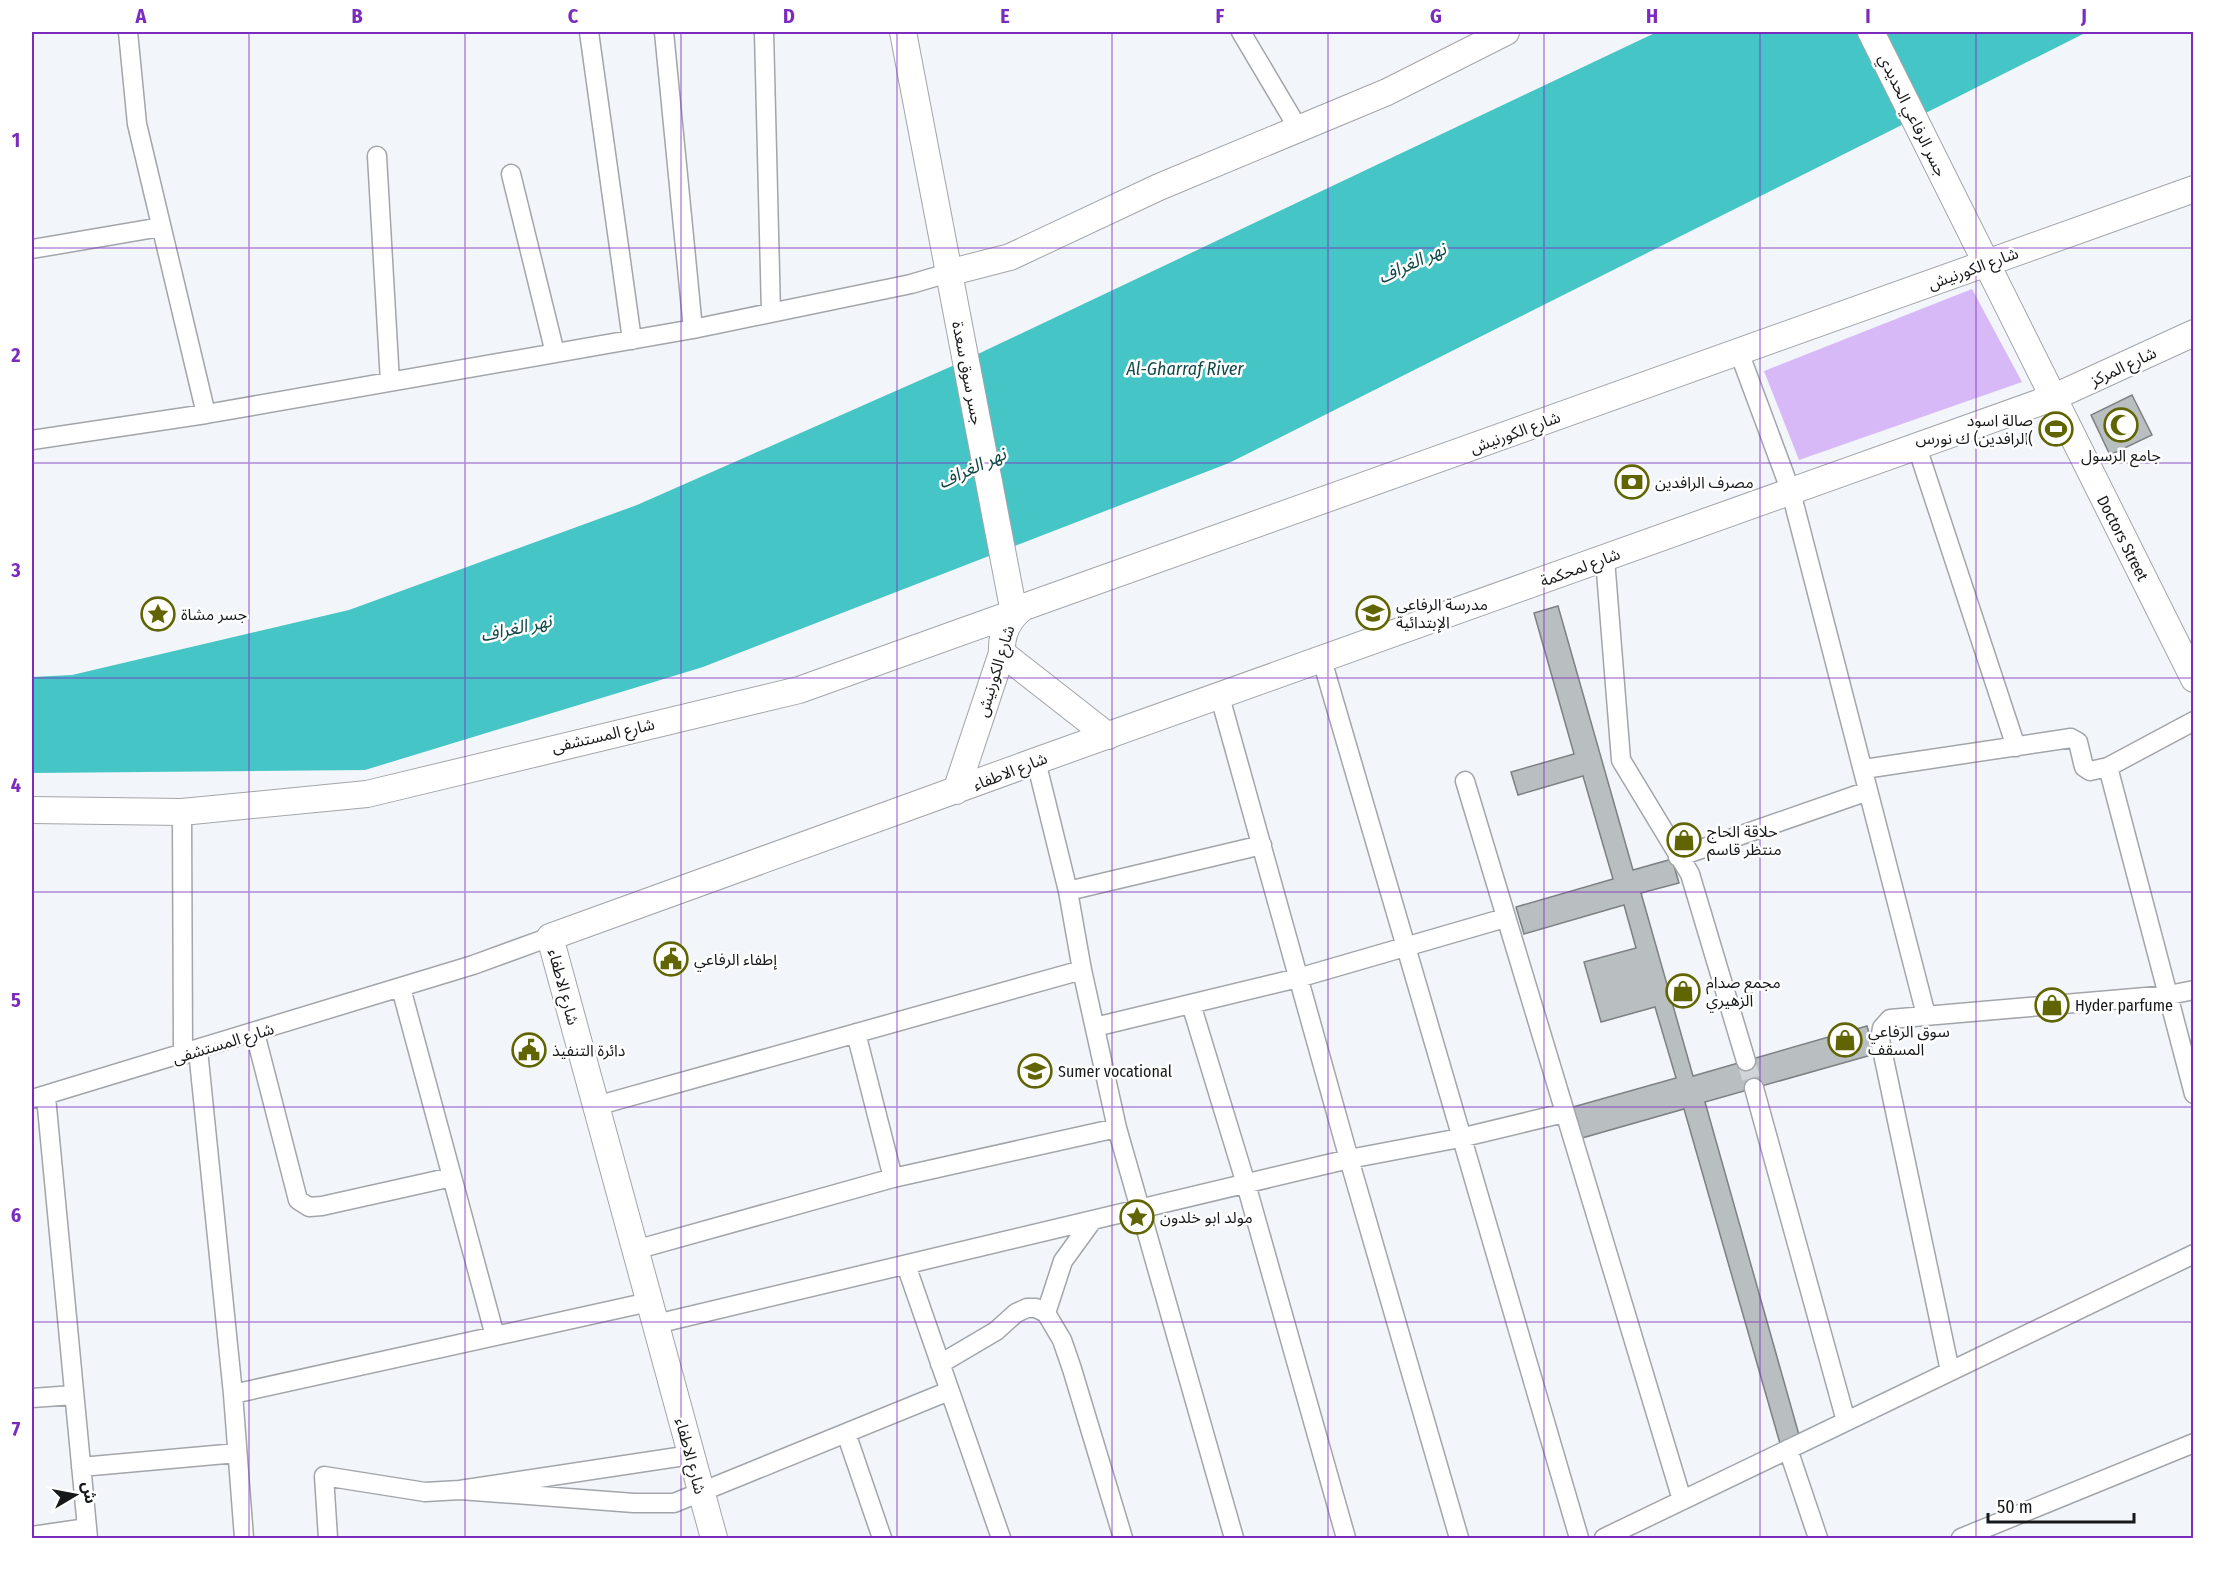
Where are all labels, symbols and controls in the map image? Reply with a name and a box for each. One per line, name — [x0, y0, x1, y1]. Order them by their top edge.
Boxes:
text: A — [135, 4, 148, 28]
text: B — [351, 4, 363, 28]
text: C — [568, 4, 579, 28]
text: D — [783, 4, 795, 28]
text: E — [1000, 4, 1010, 28]
text: F — [1216, 4, 1225, 28]
text: G — [1430, 4, 1442, 28]
text: H — [1646, 4, 1658, 28]
text: I — [1865, 4, 1871, 28]
text: J — [2080, 4, 2087, 28]
street label: جسر الرفاعي الحديدي — [1872, 51, 1951, 181]
text: 1 — [12, 128, 20, 152]
water label: نهر الغراف — [1375, 237, 1451, 288]
street label: شارع الكورنيش — [1925, 243, 2022, 296]
street label: جسر سوق سعدة — [948, 320, 987, 427]
text: 2 — [10, 343, 21, 367]
street label: شارع المركز — [2086, 343, 2161, 393]
water label: Al-Gharraf River — [1125, 358, 1244, 380]
street label: شارع الكورنيش — [1467, 407, 1564, 460]
mosque icon: جامع الرسول — [2103, 407, 2139, 443]
place label: صالة اسود الرافدين) ك نورس( — [1915, 411, 2033, 448]
sports icon: صالة اسود الرافدين) ك نورس( — [2038, 411, 2074, 447]
water label: نهر الغراف — [935, 442, 1011, 493]
place label: جامع الرسول — [2081, 446, 2161, 468]
bank icon: مصرف الرافدين — [1614, 464, 1650, 500]
place label: مصرف الرافدين — [1655, 473, 1754, 492]
street label: Doctors Street — [2093, 492, 2153, 585]
street label: شارع لمحكمة — [1538, 544, 1624, 594]
text: 3 — [10, 558, 21, 582]
school or university icon: مدرسة الرفاعي الإبتدائية — [1355, 595, 1391, 631]
place label: مدرسة الرفاعي الإبتدائية — [1396, 595, 1488, 633]
place icon: جسر مشاة — [140, 596, 176, 632]
place label: جسر مشاة — [181, 605, 247, 624]
water label: نهر الغراف — [478, 609, 556, 646]
street label: شارع الكورنيش — [973, 623, 1021, 720]
street label: شارع المستشفى — [550, 714, 657, 759]
street label: شارع الاطفاء — [970, 749, 1051, 797]
text: 4 — [11, 773, 21, 797]
shop icon: حلاقة الحاج منتظر قاسم — [1666, 822, 1702, 858]
place label: حلاقة الحاج منتظر قاسم — [1707, 822, 1782, 862]
public building icon: إطفاء الرفاعي — [653, 941, 689, 977]
street label: شارع الاطفاء — [541, 947, 583, 1028]
place label: إطفاء الرفاعي — [694, 950, 778, 972]
shop icon: مجمع صدام الزهيري — [1665, 973, 1701, 1009]
place label: مجمع صدام الزهيري — [1706, 973, 1781, 1013]
shop icon: Hyder parfume — [2034, 987, 2070, 1023]
text: 5 — [11, 988, 21, 1012]
place label: Hyder parfume — [2075, 996, 2173, 1015]
street label: شارع المستشفى — [170, 1019, 277, 1071]
shop icon: سوق الرفاعي المسقف — [1827, 1022, 1863, 1058]
place label: سوق الرفاعي المسقف — [1868, 1022, 1950, 1059]
public building icon: دائرة التنفيذ — [511, 1032, 547, 1068]
place label: دائرة التنفيذ — [552, 1041, 626, 1060]
school or university icon: Sumer vocational — [1017, 1053, 1053, 1089]
place label: Sumer vocational — [1058, 1062, 1172, 1081]
place icon: مولد ابو خلدون — [1119, 1199, 1155, 1235]
text: 6 — [11, 1203, 21, 1227]
place label: مولد ابو خلدون — [1160, 1208, 1253, 1227]
street label: شارع الاطفاء — [668, 1416, 710, 1497]
text: 7 — [12, 1417, 21, 1441]
north arrow — [45, 1465, 105, 1525]
text: ش — [78, 1480, 101, 1505]
scale bar — [1988, 1486, 2134, 1524]
text: 50 m — [1997, 1496, 2033, 1518]

